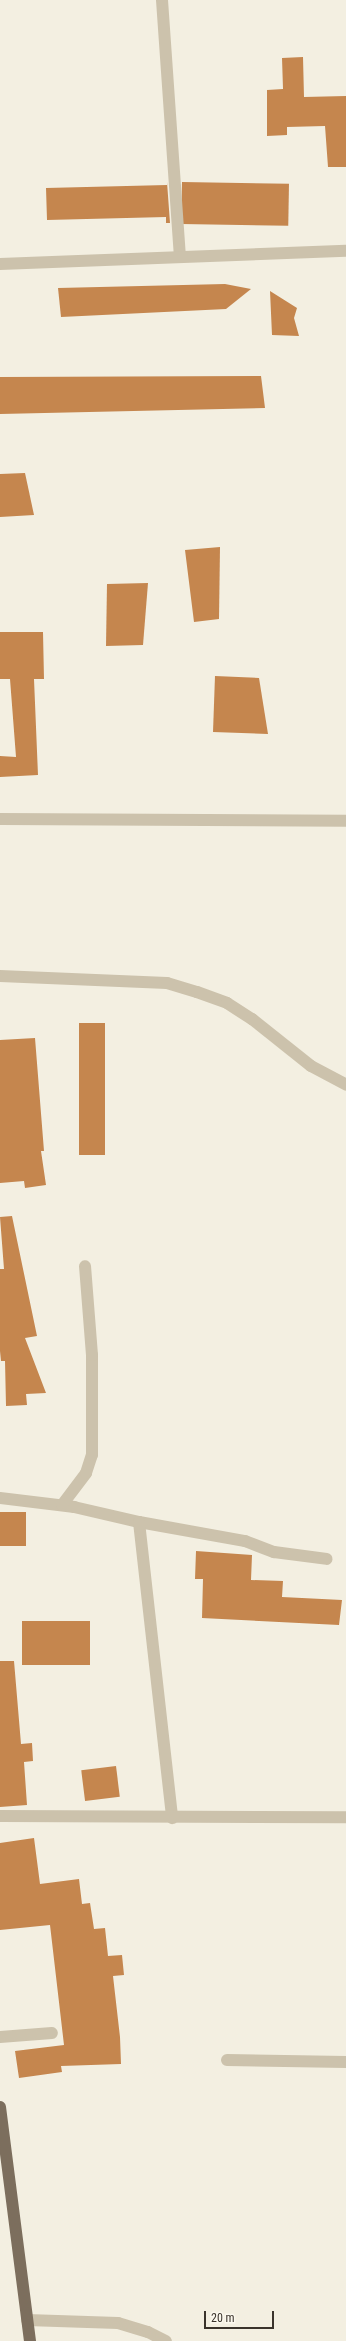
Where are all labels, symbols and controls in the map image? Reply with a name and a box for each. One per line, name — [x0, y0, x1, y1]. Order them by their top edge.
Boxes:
scale bar — [206, 2303, 276, 2329]
text: 20 m — [211, 2311, 235, 2325]

